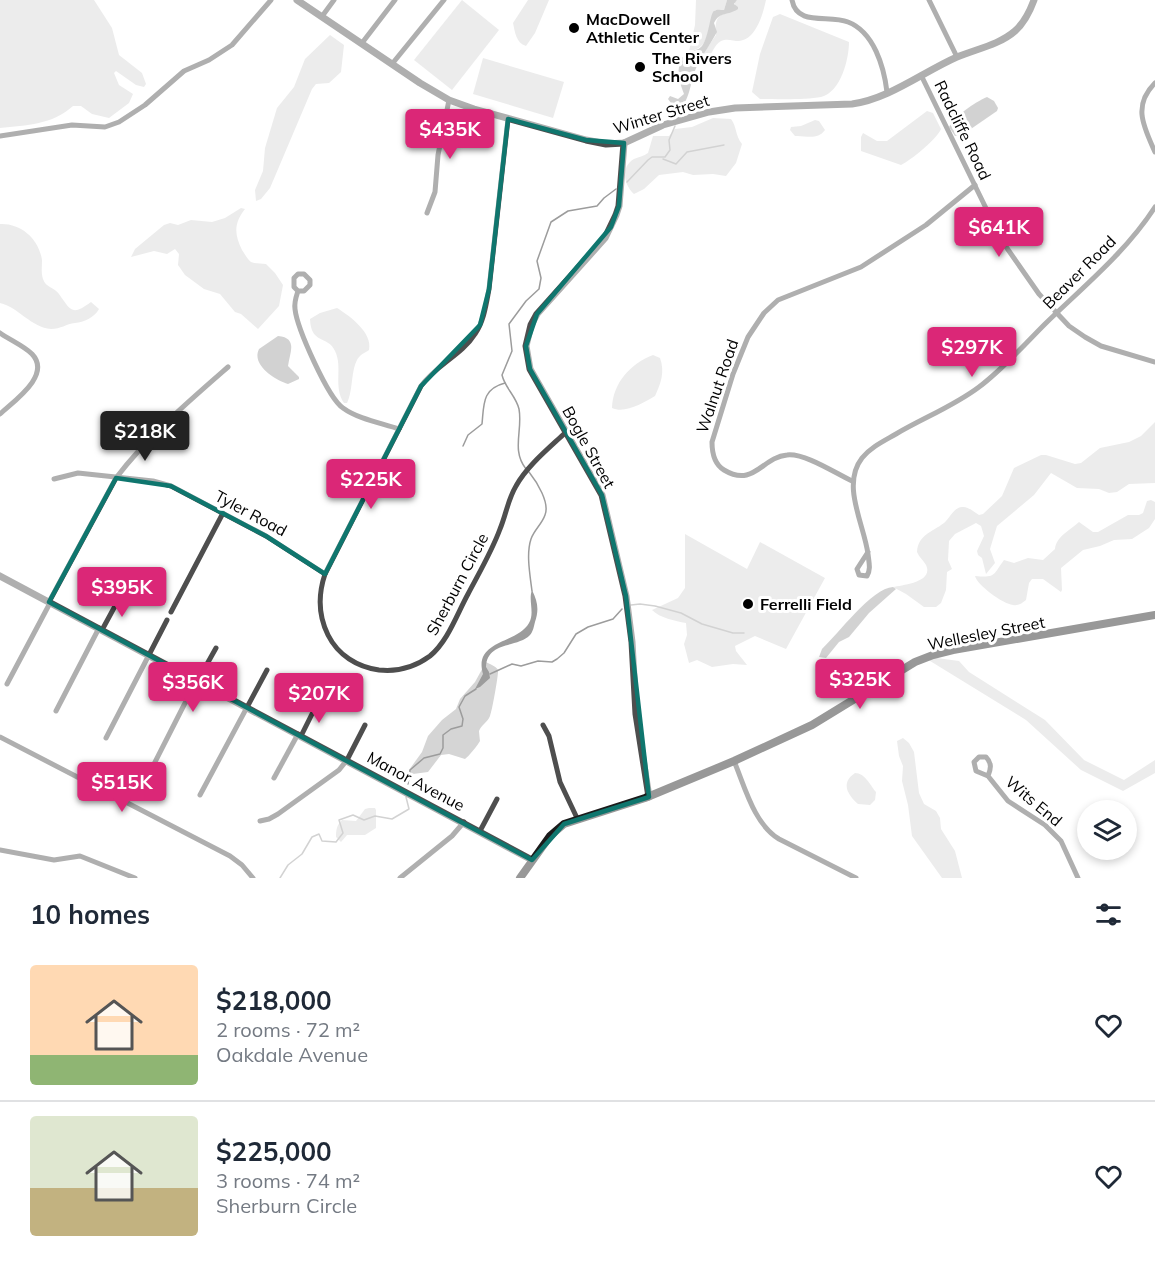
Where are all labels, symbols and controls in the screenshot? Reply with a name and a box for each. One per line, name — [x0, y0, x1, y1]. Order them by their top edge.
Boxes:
place label: MacDowell Athletic Center — [586, 9, 700, 47]
marker: MacDowell Athletic Center — [567, 21, 581, 35]
place label: The Rivers School — [652, 48, 732, 86]
marker: The Rivers School — [633, 60, 647, 74]
street label: Radcliffe Road — [930, 77, 996, 183]
street label: Winter Street — [611, 90, 712, 138]
pin: $435K — [408, 109, 492, 160]
text: $435K — [419, 116, 481, 141]
pin: $641K — [957, 207, 1041, 258]
text: $641K — [968, 214, 1030, 239]
street label: Beaver Road — [1038, 231, 1120, 313]
pin: $297K — [930, 327, 1014, 378]
text: $297K — [941, 334, 1003, 359]
street label: Walnut Road — [692, 336, 742, 436]
street label: Bogle Street — [558, 403, 620, 492]
pin: $218K — [103, 411, 187, 462]
text: $218K — [114, 418, 176, 443]
pin: $225K — [329, 459, 413, 510]
text: $225K — [340, 466, 402, 491]
street label: Tyler Road — [212, 486, 290, 540]
street label: Sherburn Circle — [422, 529, 492, 639]
pin: $395K — [80, 567, 164, 618]
text: $395K — [91, 574, 153, 599]
place label: Ferrelli Field — [760, 594, 852, 614]
marker: Ferrelli Field — [741, 597, 755, 611]
street label: Wellesley Street — [926, 612, 1047, 654]
pin: $325K — [818, 659, 902, 710]
pin: $356K — [151, 662, 235, 713]
text: $325K — [829, 666, 891, 691]
text: $356K — [162, 669, 224, 694]
pin: $207K — [277, 673, 361, 724]
text: $207K — [288, 680, 350, 705]
street label: Manor Avenue — [364, 747, 468, 815]
pin: $515K — [80, 762, 164, 813]
text: $515K — [91, 769, 153, 794]
street label: Wits End — [1002, 772, 1066, 830]
map controls — [1077, 800, 1137, 860]
button: layers — [1077, 800, 1137, 860]
text: 10 homes — [30, 898, 150, 931]
icon: filters — [1092, 898, 1125, 931]
text: $218,000 — [216, 984, 332, 1017]
icon: home — [78, 989, 150, 1061]
icon: heart — [1092, 1009, 1125, 1042]
text: 2 rooms · 72 m² — [216, 1017, 360, 1042]
text: Oakdale Avenue — [216, 1042, 368, 1067]
text: $225,000 — [216, 1135, 332, 1168]
icon: home — [78, 1140, 150, 1212]
icon: heart — [1092, 1160, 1125, 1193]
text: 3 rooms · 74 m² — [216, 1168, 360, 1193]
text: Sherburn Circle — [216, 1193, 357, 1218]

